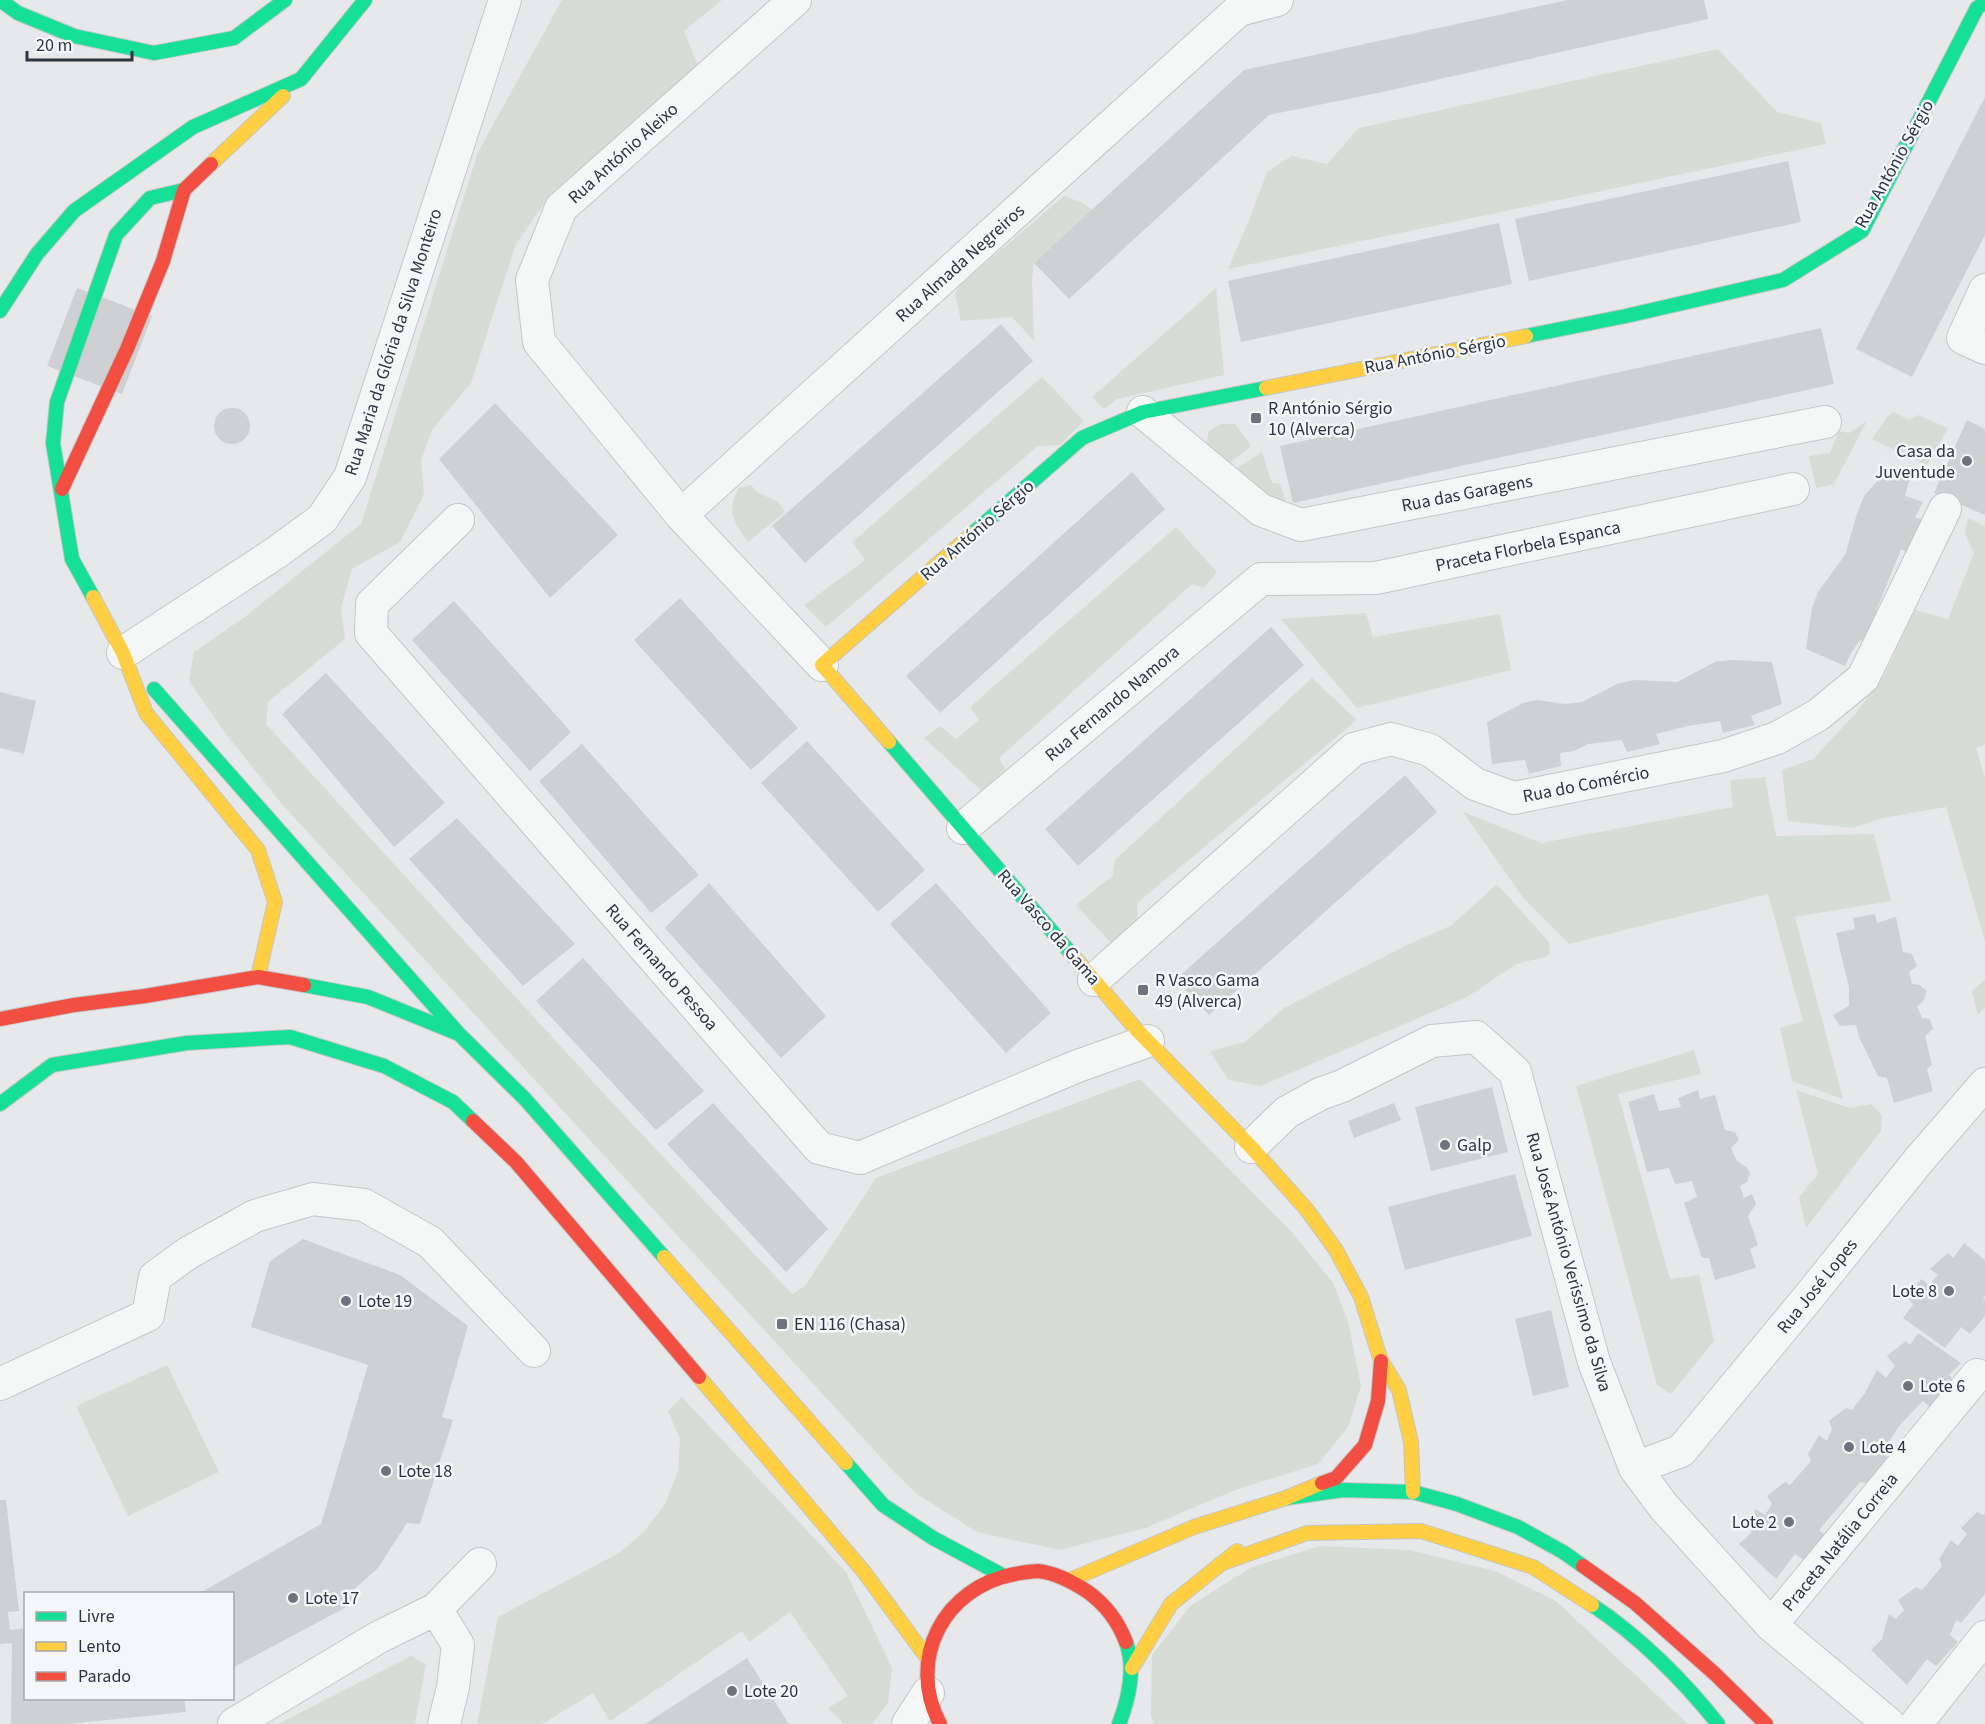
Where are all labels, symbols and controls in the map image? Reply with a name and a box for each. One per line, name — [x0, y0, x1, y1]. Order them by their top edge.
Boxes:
scale bar — [27, 24, 132, 62]
text: 20 m — [36, 33, 72, 58]
street label: Rua António Sérgio — [1849, 95, 1940, 233]
street label: Rua António Aleixo — [563, 97, 684, 210]
street label: Rua Almada Negreiros — [890, 199, 1030, 328]
street label: Rua Maria da Glória da Silva Monteiro — [338, 205, 449, 479]
street label: Rua António Sérgio — [1362, 329, 1508, 380]
place label: R António Sérgio 10 (Alverca) — [1268, 396, 1393, 442]
marker: R António Sérgio 10 (Alverca) — [1249, 411, 1263, 425]
place label: Casa da Juventude — [1875, 439, 1955, 485]
marker: Casa da Juventude — [1960, 454, 1974, 468]
street label: Rua das Garagens — [1399, 469, 1535, 518]
street label: Rua António Sérgio — [915, 474, 1040, 587]
street label: Praceta Florbela Espanca — [1433, 515, 1623, 578]
street label: Rua Fernando Namora — [1040, 640, 1185, 767]
street label: Rua do Comércio — [1521, 760, 1652, 809]
street label: Rua Vasco da Gama — [991, 864, 1106, 991]
street label: Rua Fernando Pessoa — [599, 898, 724, 1036]
place label: R Vasco Gama 49 (Alverca) — [1155, 968, 1260, 1014]
marker: R Vasco Gama 49 (Alverca) — [1136, 983, 1150, 997]
street label: Rua José António Verissimo da Silva — [1519, 1130, 1618, 1395]
place label: Galp — [1457, 1133, 1492, 1158]
marker: Galp — [1438, 1138, 1452, 1152]
street label: Rua José Lopes — [1771, 1233, 1864, 1339]
place label: Lote 8 — [1892, 1279, 1937, 1304]
marker: Lote 8 — [1942, 1284, 1956, 1298]
place label: Lote 19 — [358, 1289, 412, 1314]
marker: Lote 19 — [339, 1294, 353, 1308]
place label: EN 116 (Chasa) — [794, 1312, 906, 1337]
marker: EN 116 (Chasa) — [775, 1317, 789, 1331]
place label: Lote 6 — [1920, 1374, 1965, 1399]
marker: Lote 6 — [1901, 1379, 1915, 1393]
place label: Lote 4 — [1861, 1435, 1906, 1460]
marker: Lote 4 — [1842, 1440, 1856, 1454]
place label: Lote 18 — [398, 1459, 452, 1484]
marker: Lote 18 — [379, 1464, 393, 1478]
street label: Praceta Natália Correia — [1777, 1468, 1904, 1617]
place label: Lote 2 — [1732, 1510, 1777, 1535]
marker: Lote 2 — [1782, 1515, 1796, 1529]
place label: Lote 17 — [305, 1586, 359, 1611]
marker: Lote 17 — [286, 1591, 300, 1605]
legend — [24, 1592, 234, 1700]
text: Livre — [78, 1604, 115, 1629]
text: Lento — [78, 1634, 121, 1659]
text: Parado — [78, 1664, 131, 1689]
place label: Lote 20 — [744, 1679, 798, 1704]
marker: Lote 20 — [725, 1684, 739, 1698]

